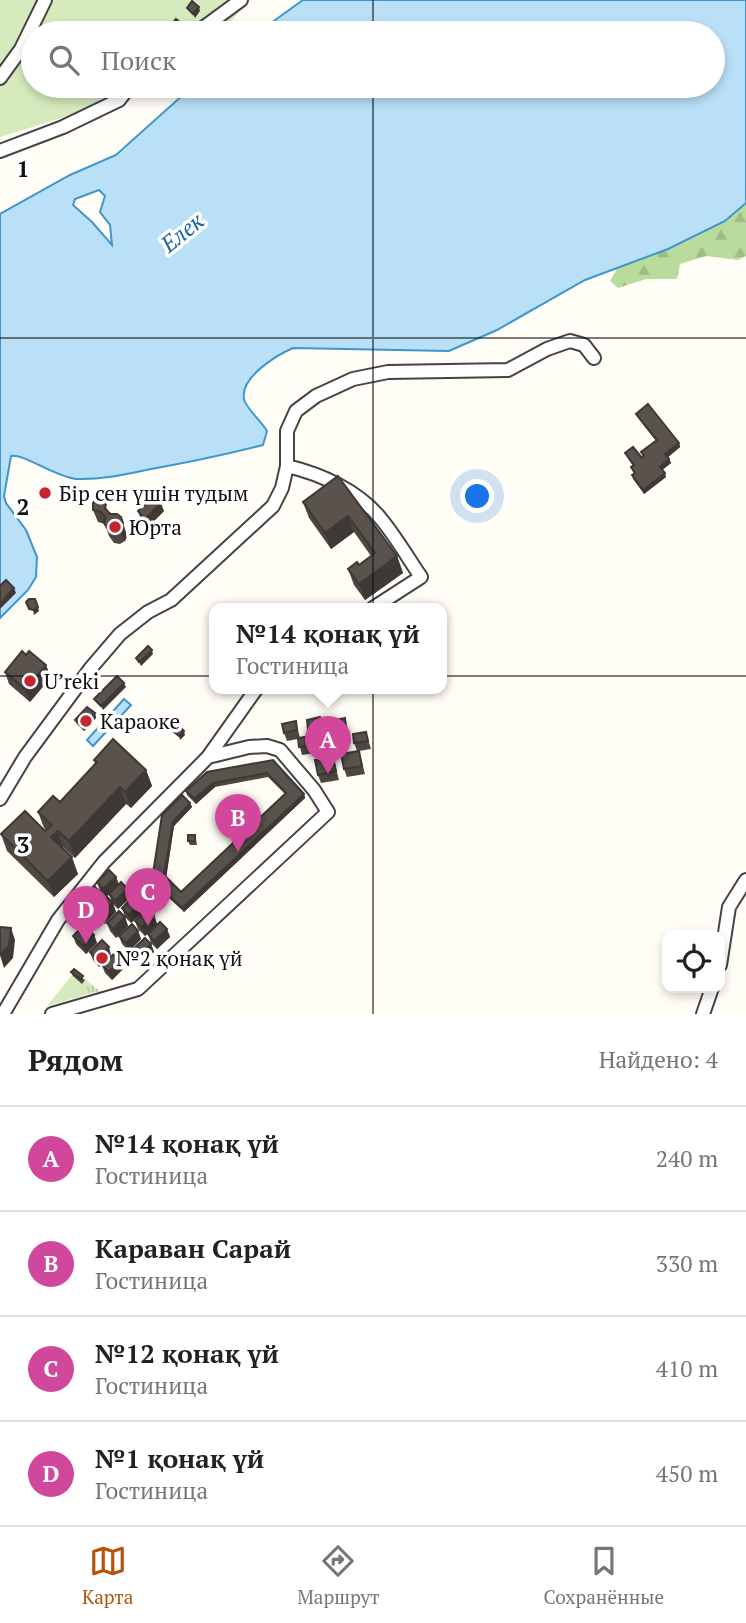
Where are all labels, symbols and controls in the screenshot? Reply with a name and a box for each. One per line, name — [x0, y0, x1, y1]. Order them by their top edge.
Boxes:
search box — [21, 21, 725, 98]
icon: search — [45, 41, 83, 79]
text: Поиск — [101, 43, 176, 77]
text: 1 — [17, 153, 30, 184]
water label: Елек — [153, 205, 210, 260]
place label: Бір сен үшін тудым — [59, 479, 248, 507]
your location — [460, 479, 494, 513]
marker: Бір сен үшін тудым — [37, 485, 53, 501]
text: 2 — [17, 491, 30, 522]
place label: Юрта — [129, 513, 182, 541]
marker: Юрта — [107, 519, 123, 535]
popup — [209, 603, 447, 694]
text: №14 қонақ үй — [236, 616, 420, 650]
text: Гостиница — [236, 650, 349, 681]
place label: U’reki — [44, 667, 99, 695]
marker: U’reki — [22, 673, 38, 689]
place label: Караоке — [100, 707, 180, 735]
marker: Караоке — [78, 713, 94, 729]
pin: A — [305, 716, 351, 774]
pin: B — [215, 794, 261, 852]
text: 3 — [17, 829, 30, 860]
pin: C — [125, 868, 171, 926]
pin: D — [63, 886, 109, 944]
map controls — [662, 930, 725, 993]
button: locate — [662, 930, 725, 993]
place label: №2 қонақ үй — [116, 944, 243, 972]
marker: №2 қонақ үй — [94, 950, 110, 966]
text: Рядом — [28, 1040, 123, 1080]
text: Найдено: 4 — [599, 1044, 718, 1075]
text: №14 қонақ үй — [95, 1126, 279, 1160]
text: A — [43, 1143, 59, 1174]
text: 240 m — [656, 1143, 718, 1174]
text: Гостиница — [95, 1160, 208, 1191]
text: Караван Сарай — [95, 1231, 291, 1265]
text: B — [44, 1248, 58, 1279]
text: 330 m — [656, 1248, 718, 1279]
text: Гостиница — [95, 1265, 208, 1296]
text: №12 қонақ үй — [95, 1336, 279, 1370]
text: C — [44, 1353, 59, 1384]
text: 410 m — [656, 1353, 718, 1384]
text: Гостиница — [95, 1370, 208, 1401]
text: №1 қонақ үй — [95, 1441, 264, 1475]
text: D — [43, 1458, 59, 1489]
text: 450 m — [656, 1458, 718, 1489]
text: Гостиница — [95, 1475, 208, 1506]
tab: Карта — [82, 1542, 133, 1609]
tab: Маршрут — [297, 1542, 380, 1609]
tab: Сохранённые — [544, 1542, 664, 1609]

